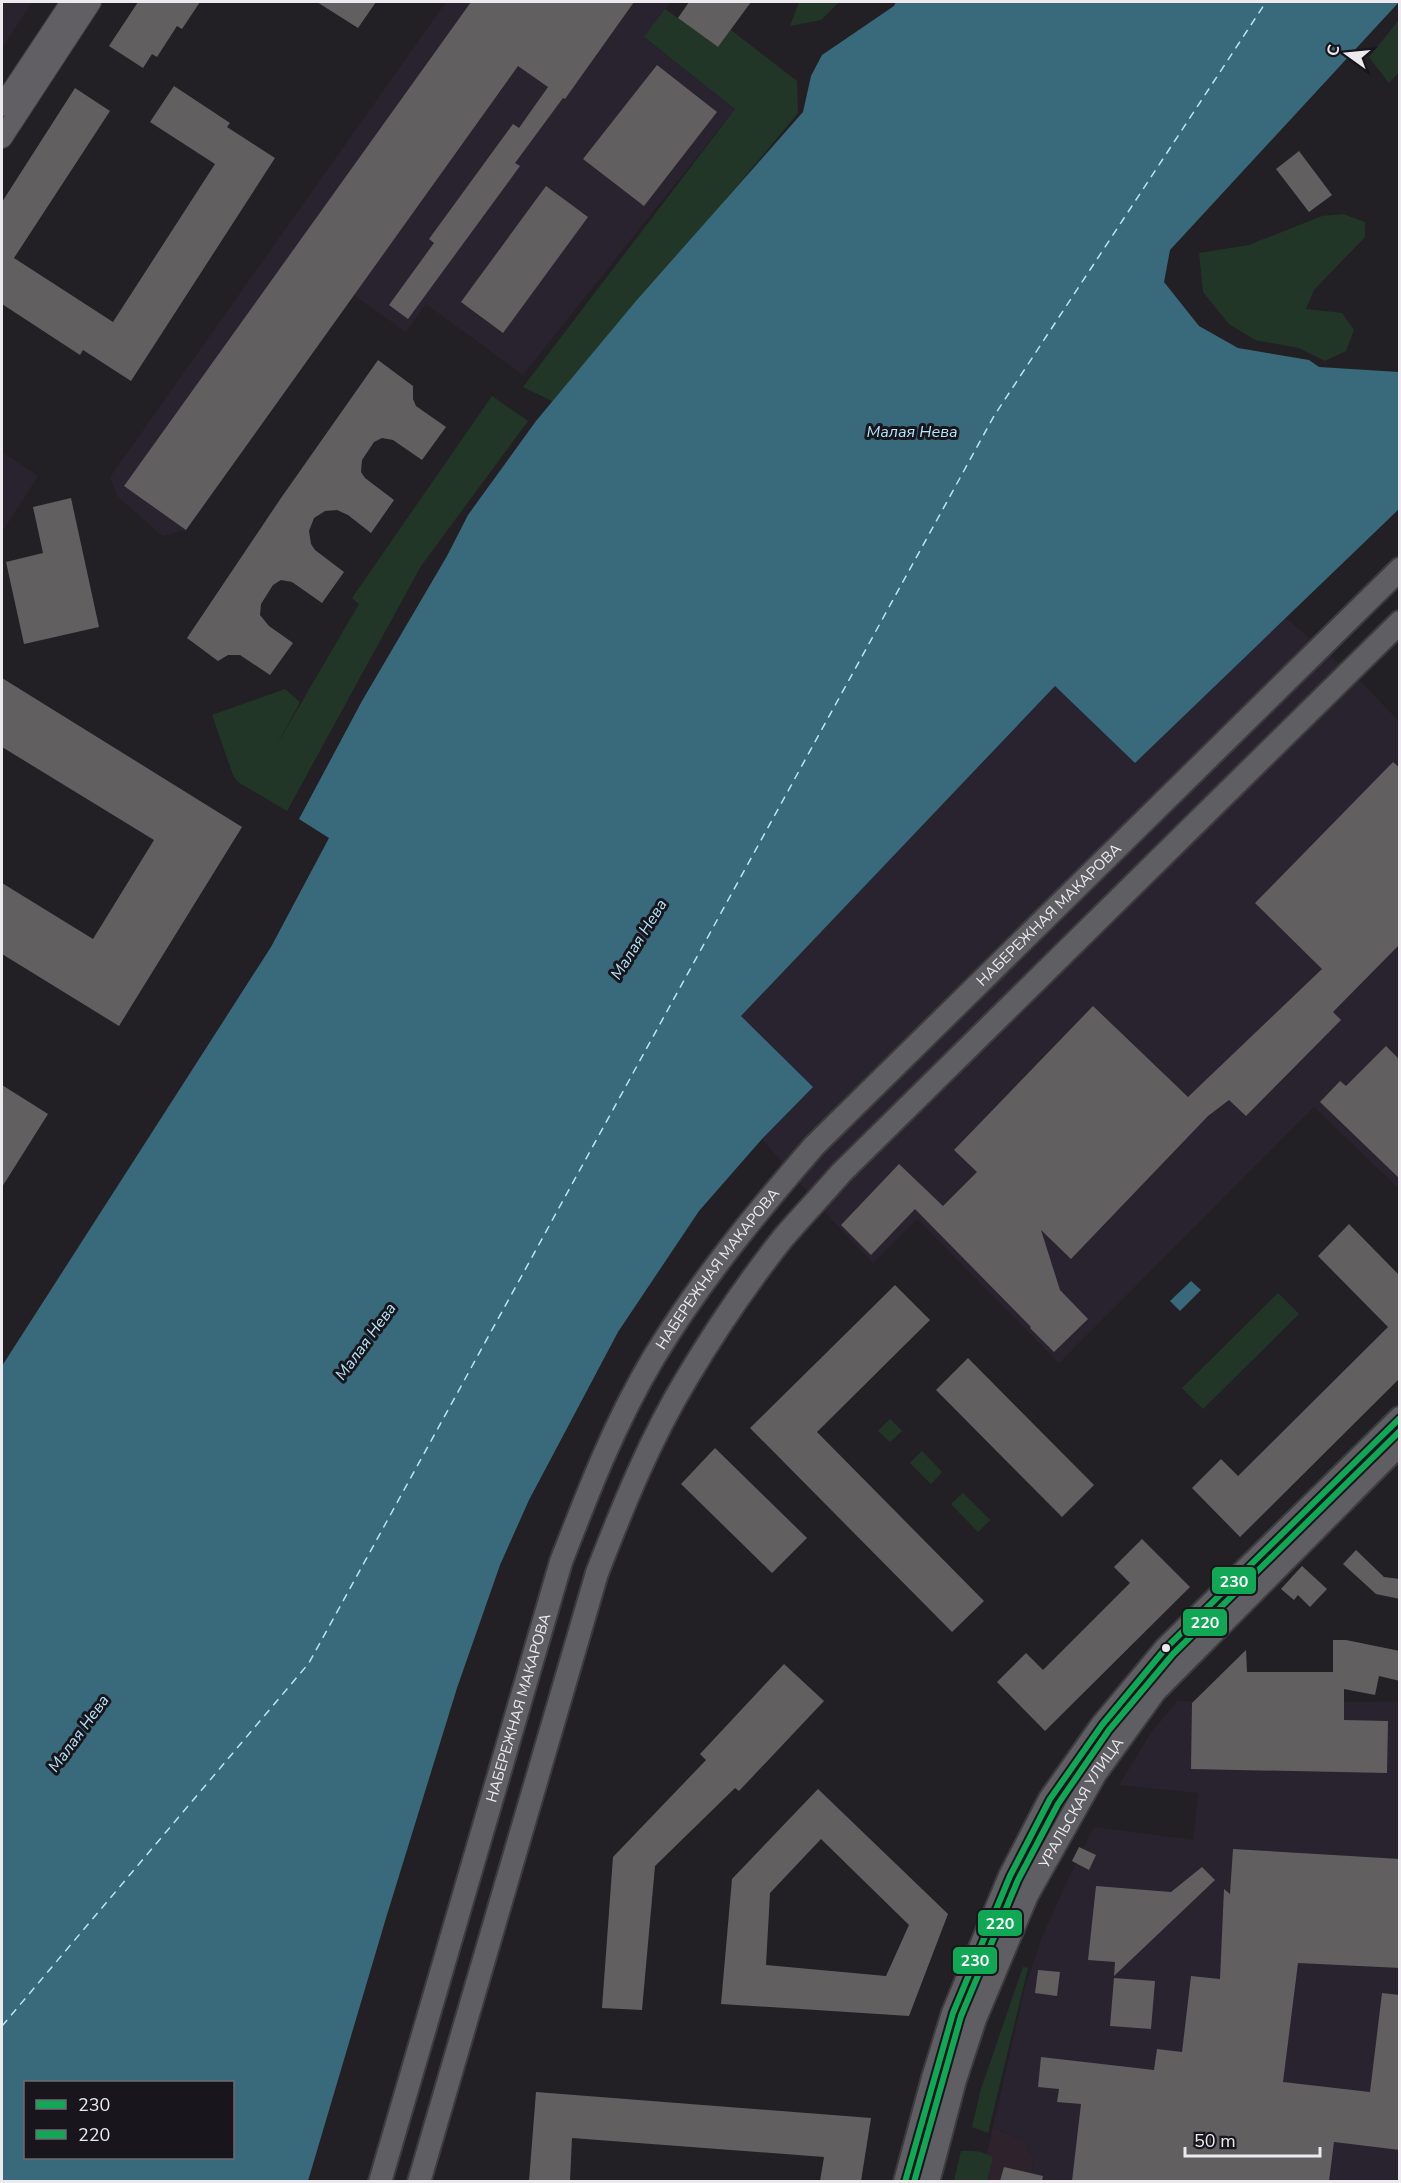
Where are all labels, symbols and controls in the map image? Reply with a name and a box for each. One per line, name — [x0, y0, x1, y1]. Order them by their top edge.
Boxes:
north arrow — [1317, 24, 1377, 84]
text: С — [1321, 42, 1346, 58]
water label: Малая Нева — [866, 421, 958, 443]
street label: НАБЕРЕЖНАЯ МАКАРОВА — [972, 839, 1126, 991]
water label: Малая Нева — [605, 895, 672, 984]
street label: НАБЕРЕЖНАЯ МАКАРОВА — [651, 1184, 784, 1353]
water label: Малая Нева — [330, 1298, 401, 1385]
line badge: 230 — [1211, 1566, 1257, 1595]
text: 230 — [1220, 1571, 1248, 1593]
line badge: 220 — [1182, 1608, 1228, 1637]
street label: НАБЕРЕЖНАЯ МАКАРОВА — [481, 1611, 556, 1805]
text: 220 — [1191, 1612, 1219, 1634]
unlabelled marker — [1160, 1642, 1172, 1654]
water label: Малая Нева — [43, 1690, 114, 1777]
street label: УРАЛЬСКАЯ УЛИЦА — [1034, 1734, 1128, 1873]
line badge: 220 — [977, 1909, 1023, 1937]
text: 220 — [986, 1913, 1014, 1935]
line badge: 230 — [952, 1946, 998, 1975]
text: 230 — [961, 1950, 989, 1972]
legend — [24, 2081, 234, 2159]
text: 230 — [78, 2093, 110, 2117]
scale bar — [1185, 2120, 1320, 2158]
text: 220 — [78, 2123, 110, 2147]
text: 50 m — [1194, 2129, 1236, 2153]

